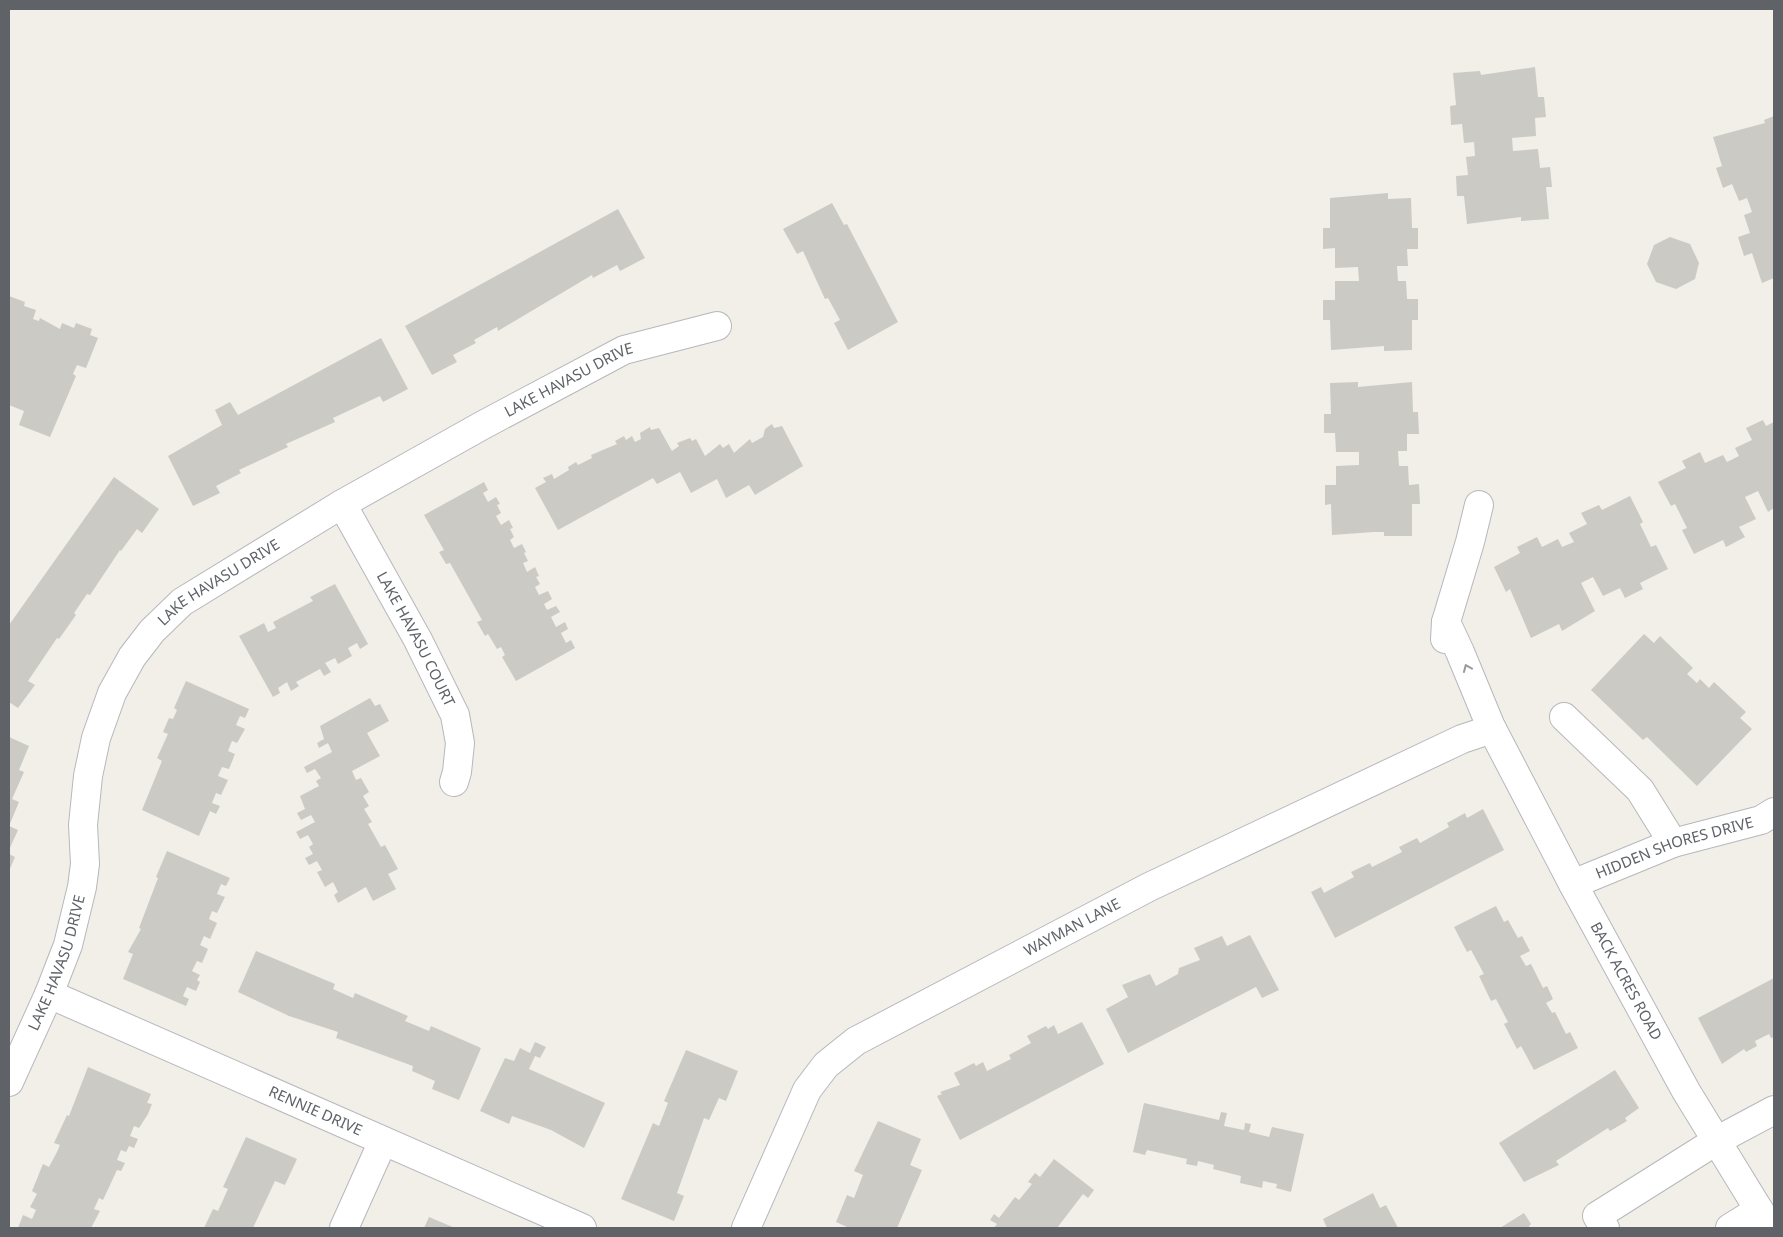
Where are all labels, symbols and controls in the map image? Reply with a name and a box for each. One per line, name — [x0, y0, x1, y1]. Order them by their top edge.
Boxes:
street label: LAKE HAVASU DRIVE — [500, 337, 635, 421]
street label: LAKE HAVASU DRIVE — [153, 534, 283, 629]
street label: LAKE HAVASU COURT — [373, 568, 461, 710]
one-way arrow — [1463, 664, 1473, 673]
street label: HIDDEN SHORES DRIVE — [1592, 811, 1755, 883]
street label: LAKE HAVASU DRIVE — [23, 893, 89, 1033]
street label: WAYMAN LANE — [1020, 893, 1123, 960]
street label: BACK ACRES ROAD — [1587, 918, 1667, 1043]
street label: RENNIE DRIVE — [266, 1081, 366, 1139]

